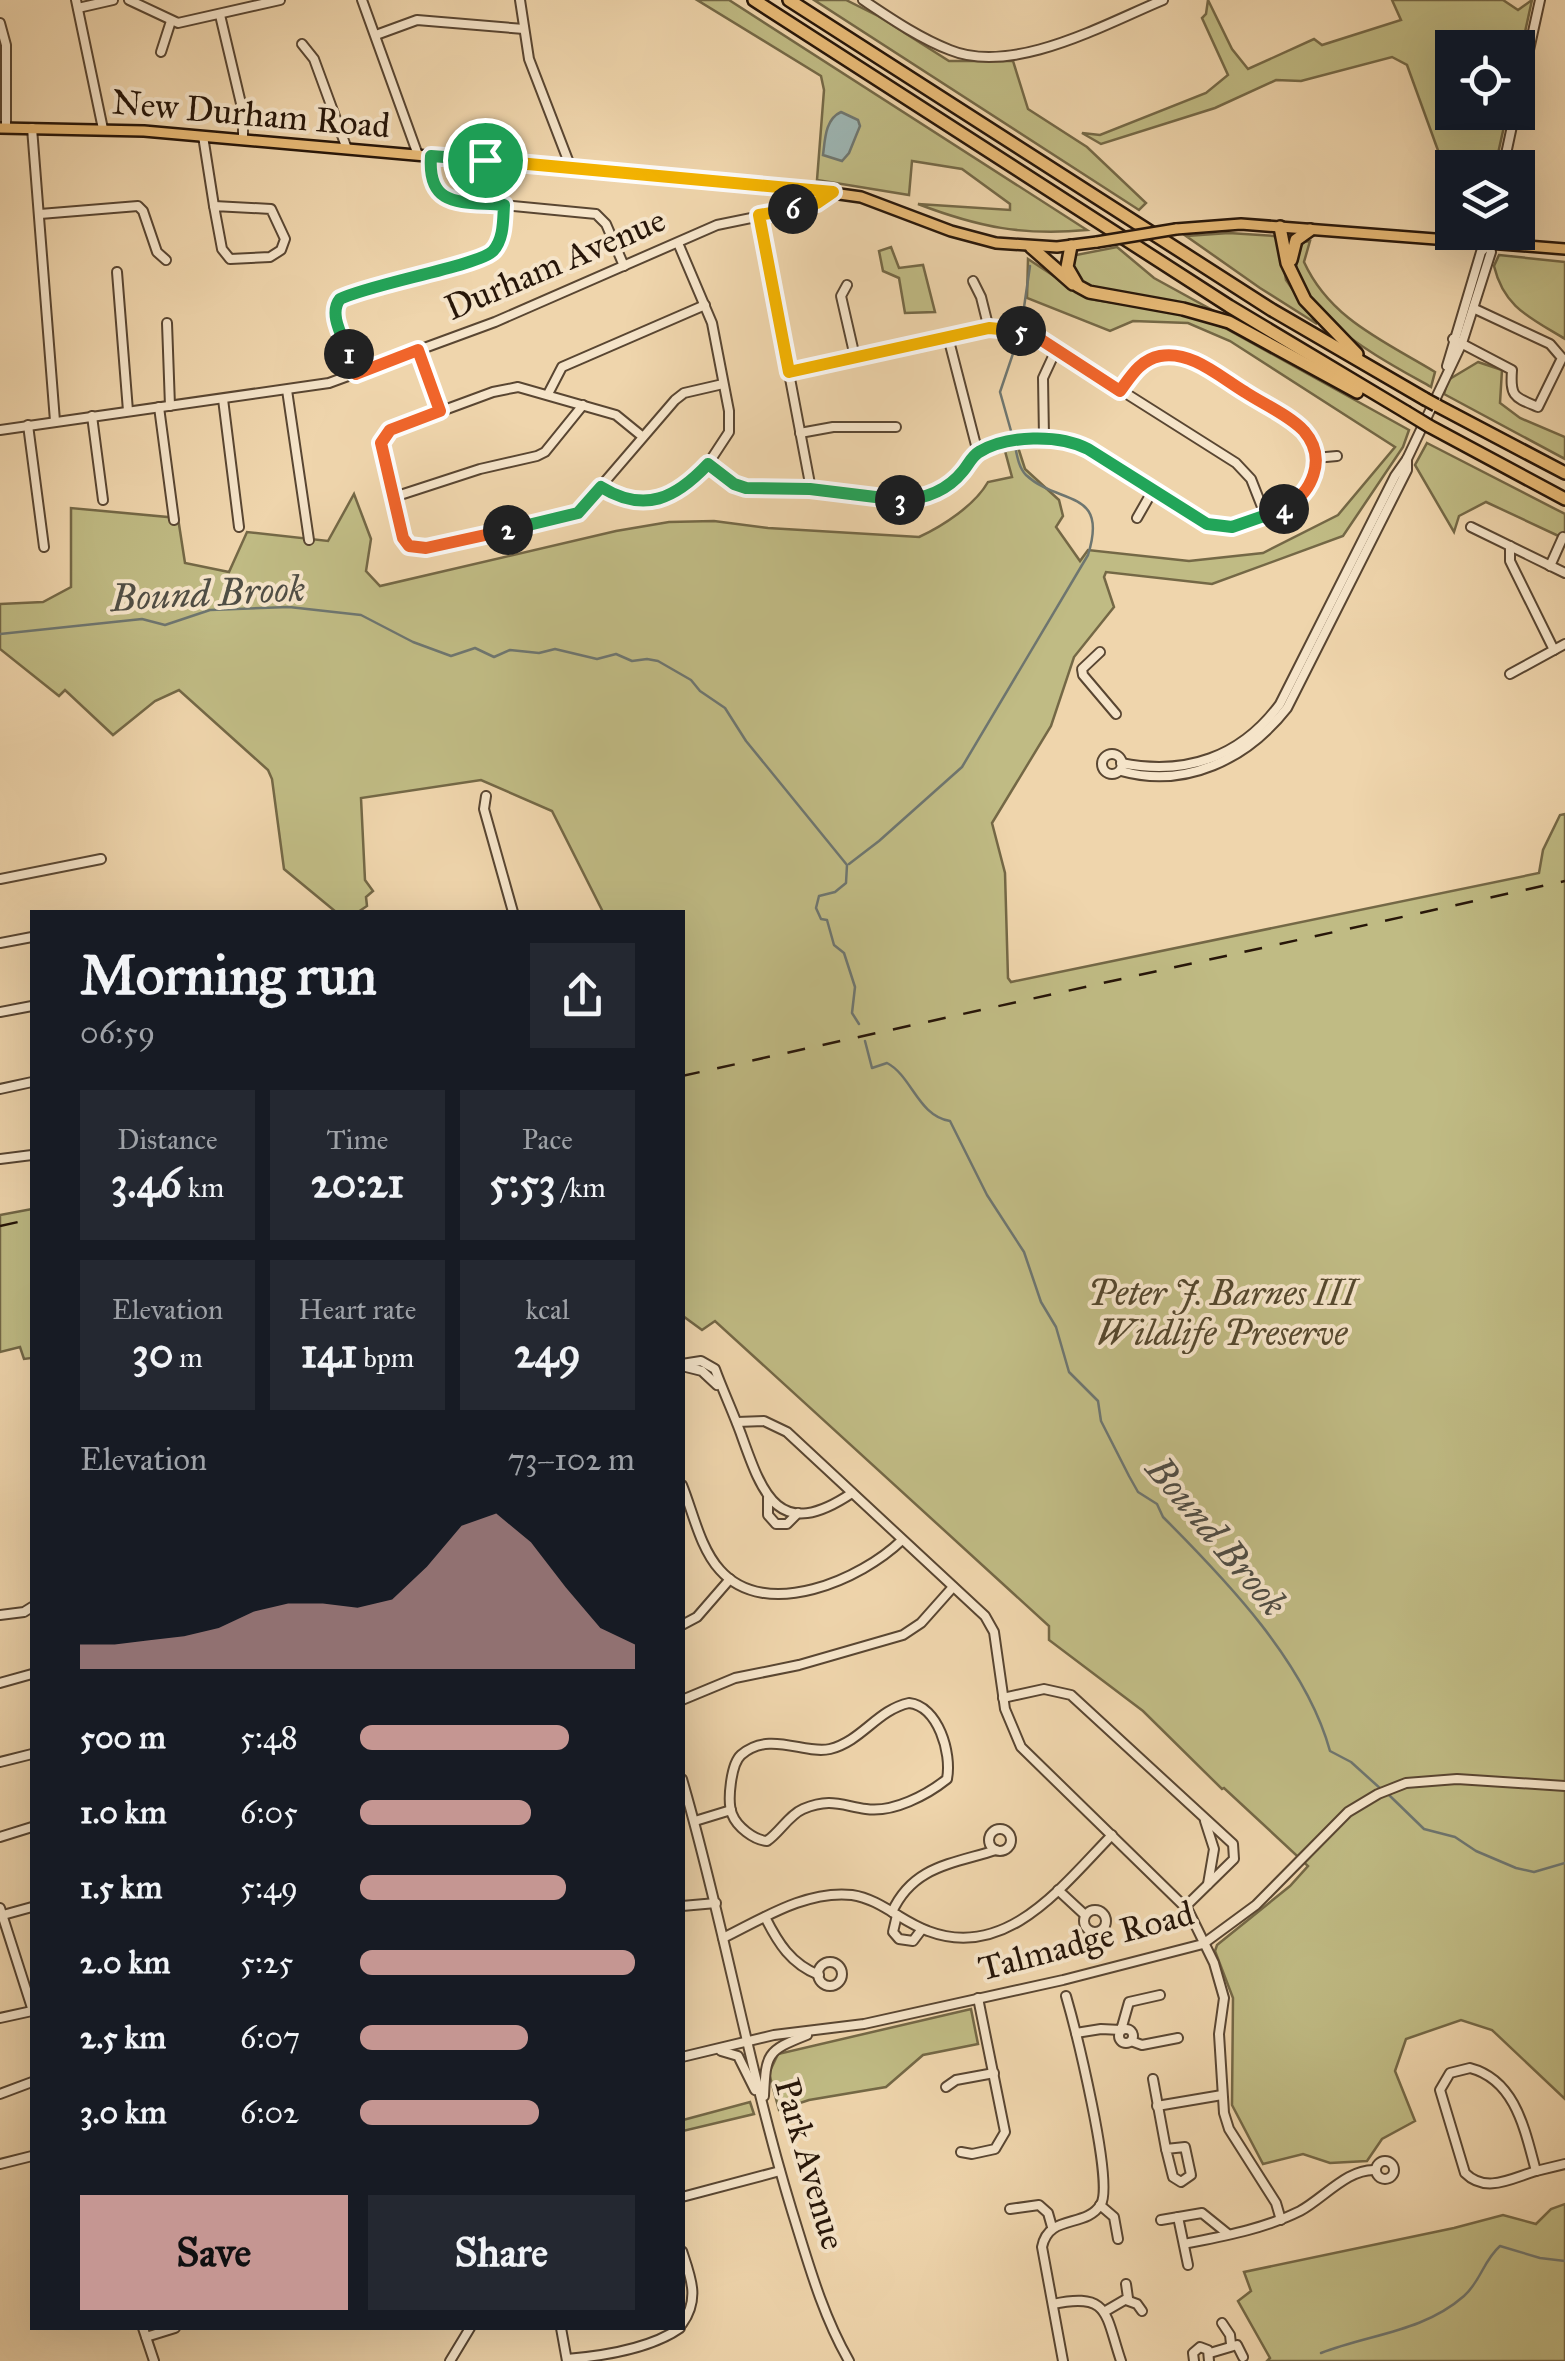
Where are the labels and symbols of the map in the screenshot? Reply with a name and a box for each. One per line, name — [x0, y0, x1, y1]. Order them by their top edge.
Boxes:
street label: New Durham Road — [110, 80, 392, 148]
pin — [443, 118, 528, 203]
pin: 6 — [768, 184, 818, 234]
street label: Durham Avenue — [438, 198, 672, 330]
pin: 5 — [996, 306, 1046, 356]
pin: 1 — [324, 329, 374, 379]
pin: 3 — [875, 475, 925, 525]
pin: 4 — [1259, 484, 1309, 534]
pin: 2 — [483, 505, 533, 555]
water label: Bound Brook — [108, 565, 307, 621]
park label: Peter J. Barnes III Wildlife Preserve — [1088, 1272, 1361, 1355]
water label: Bound Brook — [1135, 1445, 1297, 1625]
street label: Talmadge Road — [974, 1892, 1199, 1990]
street label: Park Avenue — [765, 2074, 855, 2254]

